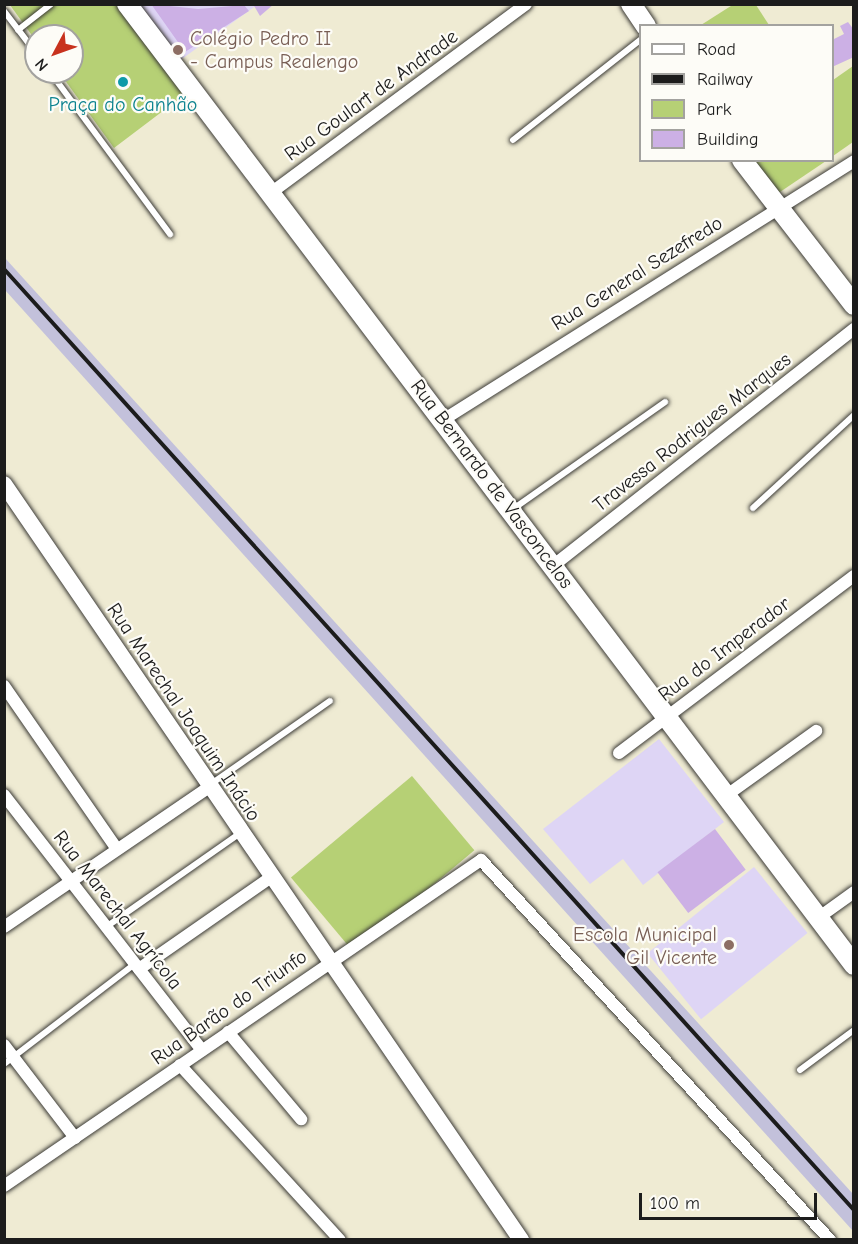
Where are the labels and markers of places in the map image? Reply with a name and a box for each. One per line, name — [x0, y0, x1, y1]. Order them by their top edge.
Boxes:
place label: Colégio Pedro II - Campus Realengo — [190, 27, 358, 74]
marker: Colégio Pedro II - Campus Realengo — [171, 43, 185, 57]
marker: Praça do Canhão — [116, 75, 130, 89]
place label: Praça do Canhão — [49, 92, 197, 116]
place label: Escola Municipal Gil Vicente — [573, 922, 717, 969]
marker: Escola Municipal Gil Vicente — [722, 938, 736, 952]

